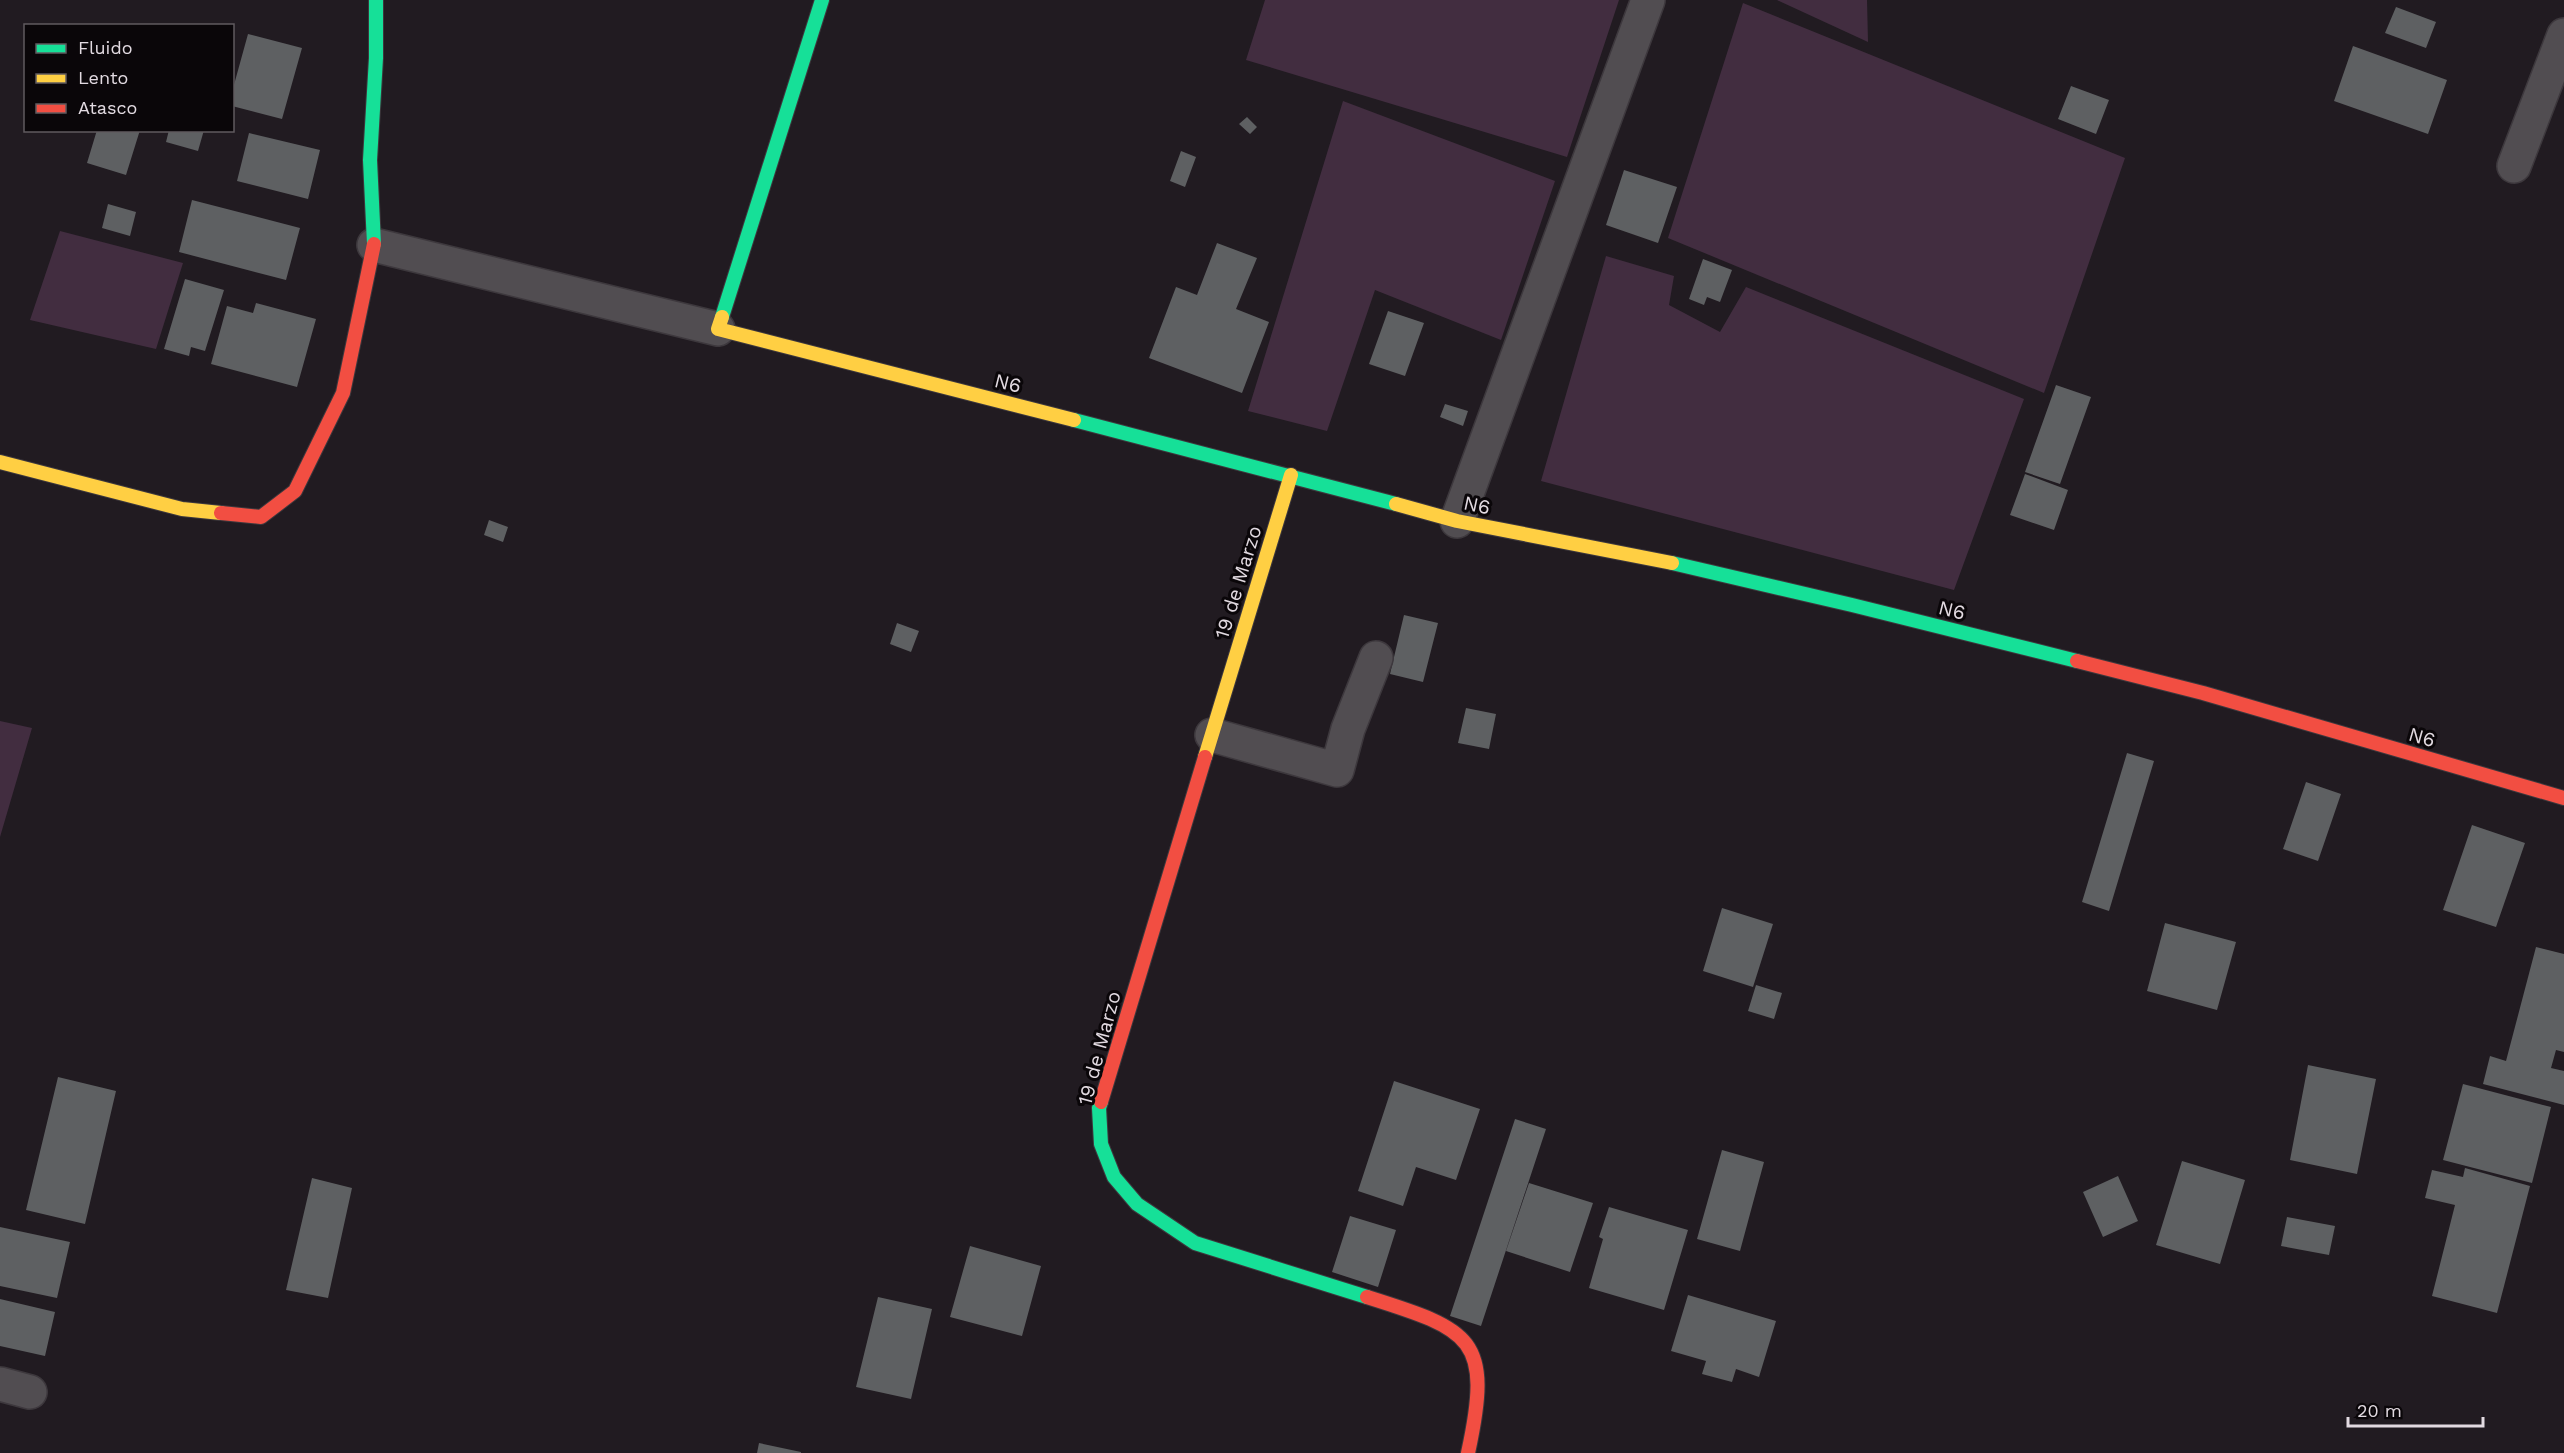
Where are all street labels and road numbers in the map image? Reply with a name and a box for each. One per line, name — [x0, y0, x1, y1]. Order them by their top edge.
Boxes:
street label: N6 — [992, 368, 1024, 398]
street label: N6 — [1461, 490, 1493, 520]
street label: 19 de Marzo — [1209, 523, 1267, 641]
street label: N6 — [1936, 595, 1968, 625]
street label: N6 — [2406, 722, 2438, 752]
street label: 19 de Marzo — [1072, 988, 1126, 1108]

